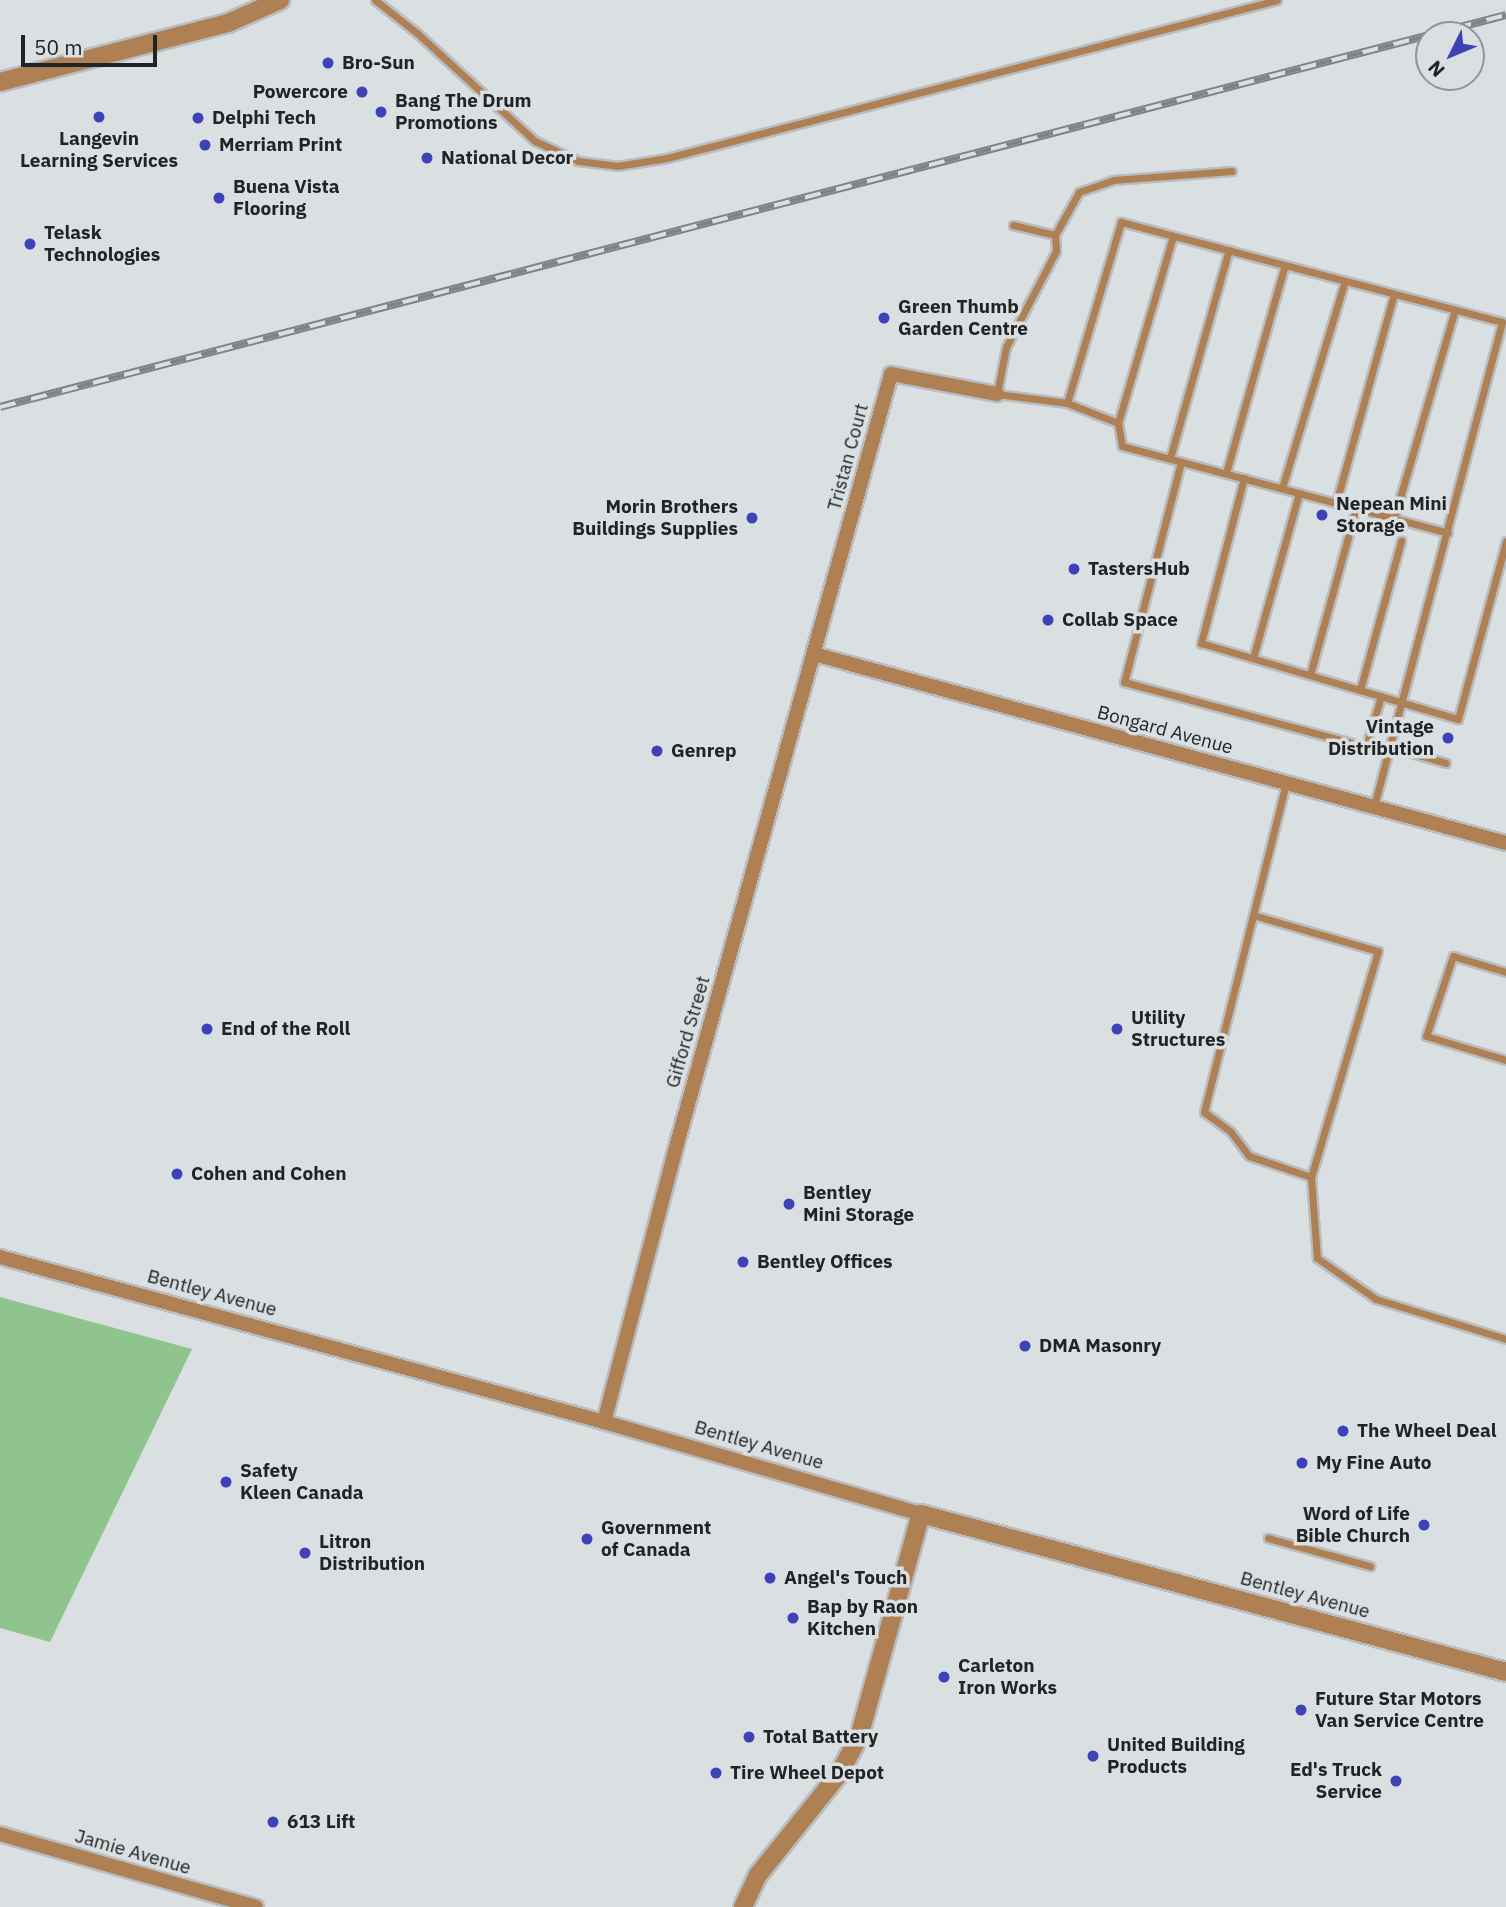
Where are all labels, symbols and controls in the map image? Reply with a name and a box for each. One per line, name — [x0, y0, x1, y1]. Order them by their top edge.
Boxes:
scale bar — [24, 21, 161, 65]
north arrow — [1415, 21, 1485, 91]
text: 50 m — [34, 33, 83, 61]
place label: Bro-Sun — [342, 52, 415, 74]
marker: Bro-Sun — [320, 55, 336, 71]
text: N — [1423, 56, 1450, 82]
place label: Powercore — [253, 81, 348, 103]
marker: Powercore — [354, 84, 370, 100]
place label: Bang The Drum Promotions — [395, 90, 532, 134]
marker: Bang The Drum Promotions — [373, 104, 389, 120]
place label: Delphi Tech — [212, 107, 316, 129]
marker: Langevin Learning Services — [91, 109, 107, 125]
marker: Delphi Tech — [190, 110, 206, 126]
place label: Langevin Learning Services — [20, 128, 178, 172]
place label: Merriam Print — [219, 134, 342, 156]
marker: Merriam Print — [197, 137, 213, 153]
place label: National Decor — [441, 147, 573, 169]
marker: National Decor — [419, 150, 435, 166]
place label: Buena Vista Flooring — [233, 176, 340, 220]
marker: Buena Vista Flooring — [211, 190, 227, 206]
place label: Telask Technologies — [44, 222, 160, 266]
marker: Telask Technologies — [22, 236, 38, 252]
place label: Green Thumb Garden Centre — [898, 296, 1028, 340]
marker: Green Thumb Garden Centre — [876, 310, 892, 326]
street label: Tristan Court — [823, 401, 873, 513]
place label: Nepean Mini Storage — [1336, 493, 1447, 537]
place label: Morin Brothers Buildings Supplies — [572, 496, 738, 540]
marker: Nepean Mini Storage — [1314, 507, 1330, 523]
marker: Morin Brothers Buildings Supplies — [744, 510, 760, 526]
place label: TastersHub — [1088, 558, 1190, 580]
marker: TastersHub — [1066, 561, 1082, 577]
place label: Collab Space — [1062, 609, 1178, 631]
marker: Collab Space — [1040, 612, 1056, 628]
street label: Bongard Avenue — [1095, 701, 1235, 759]
place label: Vintage Distribution — [1328, 716, 1434, 760]
marker: Vintage Distribution — [1440, 730, 1456, 746]
place label: Genrep — [671, 740, 736, 762]
marker: Genrep — [649, 743, 665, 759]
street label: Gifford Street — [661, 973, 715, 1091]
place label: Utility Structures — [1131, 1007, 1225, 1051]
place label: End of the Roll — [221, 1018, 350, 1040]
marker: End of the Roll — [199, 1021, 215, 1037]
marker: Utility Structures — [1109, 1021, 1125, 1037]
place label: Cohen and Cohen — [191, 1163, 346, 1185]
marker: Cohen and Cohen — [169, 1166, 185, 1182]
place label: Bentley Mini Storage — [803, 1182, 914, 1226]
marker: Bentley Mini Storage — [781, 1196, 797, 1212]
place label: Bentley Offices — [757, 1251, 893, 1273]
marker: Bentley Offices — [735, 1254, 751, 1270]
street label: Bentley Avenue — [145, 1265, 279, 1321]
place label: DMA Masonry — [1039, 1335, 1161, 1357]
marker: DMA Masonry — [1017, 1338, 1033, 1354]
street label: Bentley Avenue — [692, 1416, 826, 1474]
place label: The Wheel Deal — [1357, 1420, 1496, 1442]
marker: The Wheel Deal — [1335, 1423, 1351, 1439]
place label: My Fine Auto — [1316, 1452, 1431, 1474]
marker: My Fine Auto — [1294, 1455, 1310, 1471]
place label: Safety Kleen Canada — [240, 1460, 364, 1504]
marker: Safety Kleen Canada — [218, 1474, 234, 1490]
place label: Word of Life Bible Church — [1296, 1503, 1410, 1547]
place label: Government of Canada — [601, 1517, 711, 1561]
marker: Word of Life Bible Church — [1416, 1517, 1432, 1533]
place label: Litron Distribution — [319, 1531, 425, 1575]
marker: Government of Canada — [579, 1531, 595, 1547]
marker: Litron Distribution — [297, 1545, 313, 1561]
place label: Angel's Touch — [784, 1567, 907, 1589]
street label: Bentley Avenue — [1238, 1567, 1372, 1623]
marker: Angel's Touch — [762, 1570, 778, 1586]
place label: Bap by Raon Kitchen — [807, 1596, 918, 1640]
marker: Bap by Raon Kitchen — [785, 1610, 801, 1626]
place label: Carleton Iron Works — [958, 1655, 1057, 1699]
marker: Carleton Iron Works — [936, 1669, 952, 1685]
place label: Future Star Motors Van Service Centre — [1315, 1688, 1484, 1732]
marker: Future Star Motors Van Service Centre — [1293, 1702, 1309, 1718]
place label: Total Battery — [763, 1726, 878, 1748]
marker: Total Battery — [741, 1729, 757, 1745]
place label: United Building Products — [1107, 1734, 1245, 1778]
marker: United Building Products — [1085, 1748, 1101, 1764]
place label: Ed's Truck Service — [1290, 1759, 1382, 1803]
place label: Tire Wheel Depot — [730, 1762, 884, 1784]
marker: Tire Wheel Depot — [708, 1765, 724, 1781]
marker: Ed's Truck Service — [1388, 1773, 1404, 1789]
place label: 613 Lift — [287, 1811, 355, 1833]
marker: 613 Lift — [265, 1814, 281, 1830]
street label: Jamie Avenue — [72, 1825, 194, 1879]

